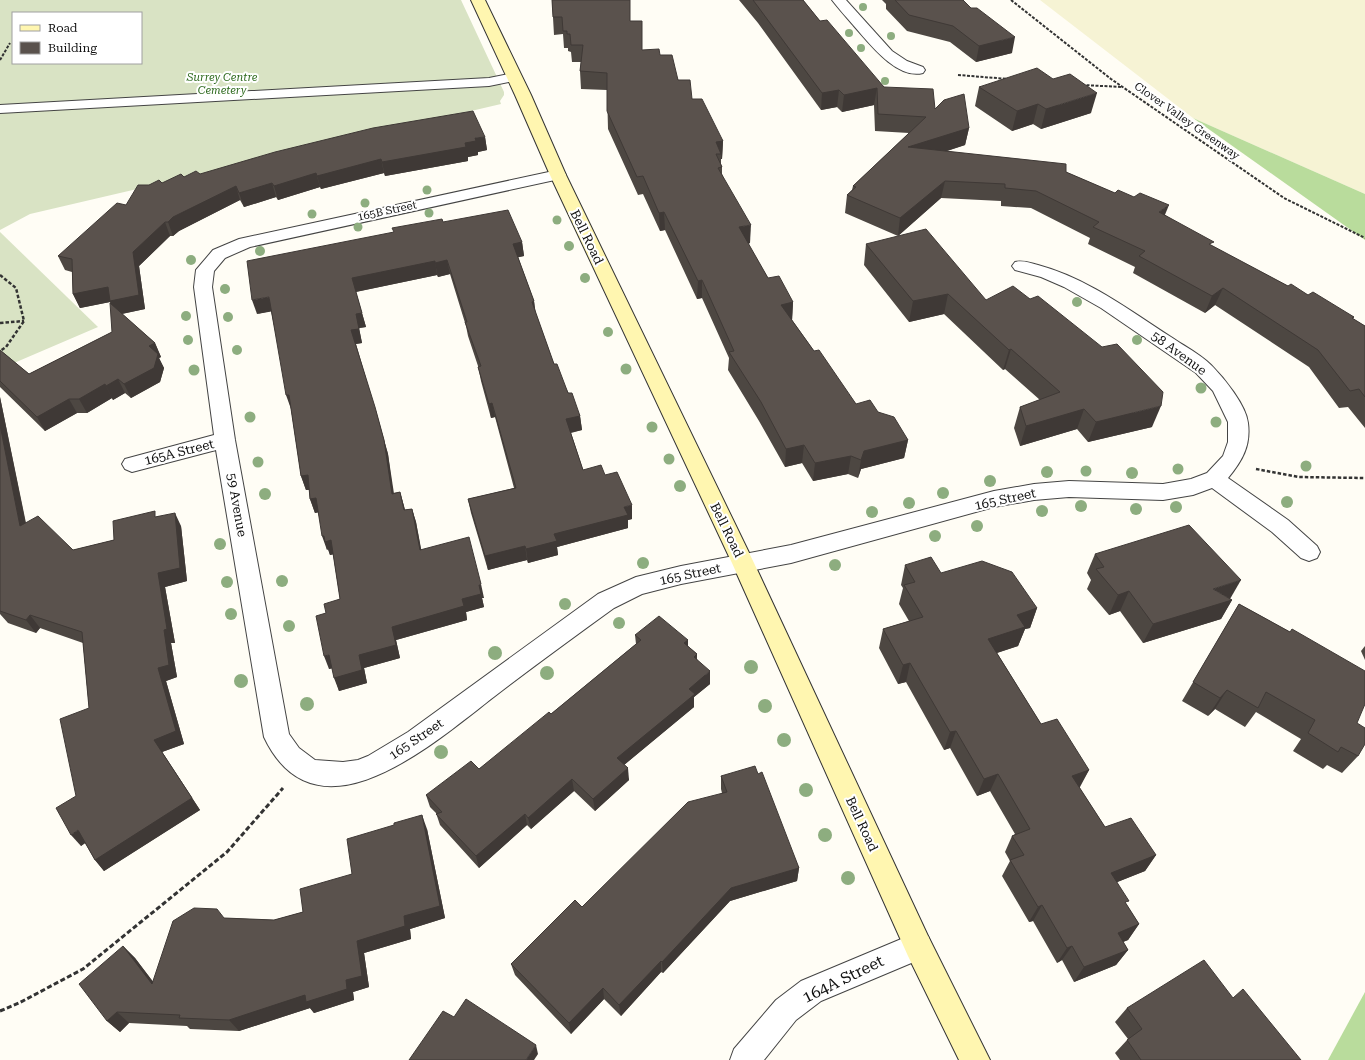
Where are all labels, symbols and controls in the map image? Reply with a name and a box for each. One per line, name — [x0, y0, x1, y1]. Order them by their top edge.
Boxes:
legend — [12, 12, 142, 64]
text: Road — [48, 21, 78, 35]
text: Building — [48, 41, 97, 55]
park label: Surrey Centre Cemetery — [186, 71, 258, 97]
street label: Clover Valley Greenway — [1132, 80, 1243, 163]
street label: 165B Street — [356, 198, 418, 224]
street label: Bell Road — [567, 207, 607, 267]
street label: 58 Avenue — [1149, 328, 1209, 378]
street label: 165A Street — [142, 436, 216, 468]
street label: 59 Avenue — [224, 472, 250, 538]
street label: 165 Street — [973, 485, 1037, 513]
street label: Bell Road — [707, 500, 747, 560]
street label: 165 Street — [658, 560, 722, 588]
street label: 165 Street — [386, 715, 446, 763]
street label: Bell Road — [843, 794, 882, 855]
street label: 164A Street — [799, 951, 887, 1007]

